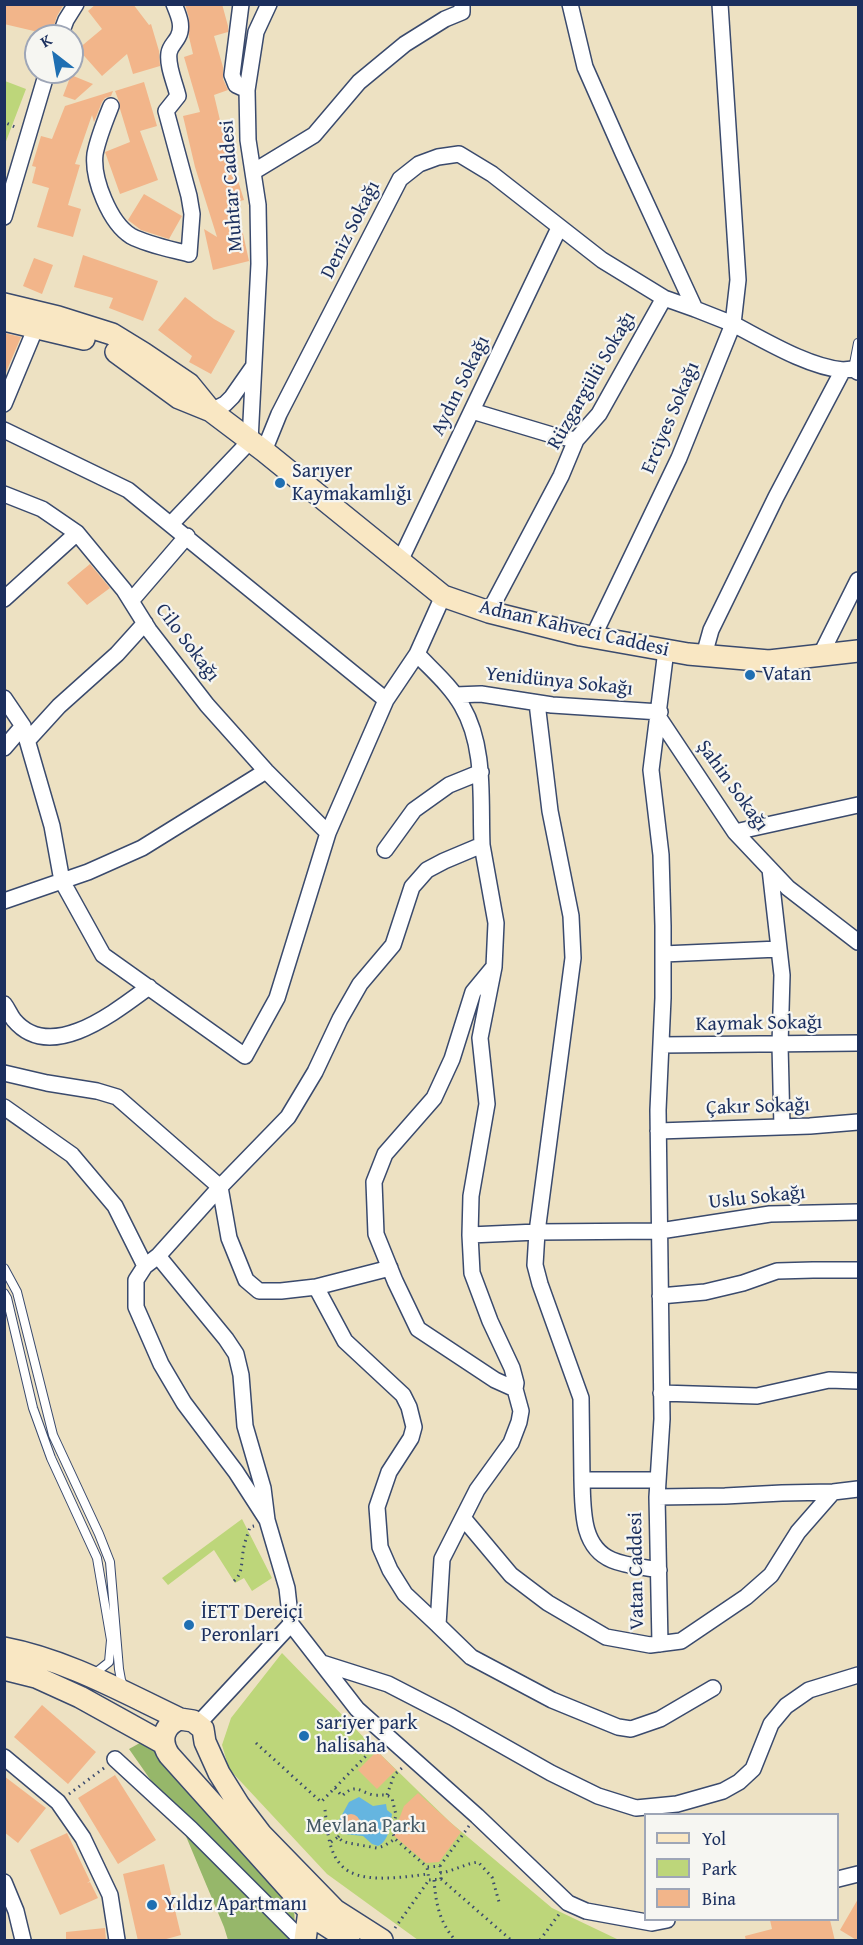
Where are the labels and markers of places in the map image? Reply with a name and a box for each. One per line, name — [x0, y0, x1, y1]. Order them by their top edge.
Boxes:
place label: Sarıyer Kaymakamlığı — [292, 460, 412, 507]
marker: Sarıyer Kaymakamlığı — [273, 476, 287, 490]
place label: Vatan — [762, 663, 811, 687]
marker: Vatan — [743, 668, 757, 682]
place label: İETT Dereiçi Peronları — [201, 1601, 303, 1648]
marker: İETT Dereiçi Peronları — [182, 1618, 196, 1632]
place label: sariyer park halisaha — [316, 1712, 417, 1759]
marker: sariyer park halisaha — [297, 1729, 311, 1743]
place label: Yıldız Apartmanı — [164, 1893, 307, 1917]
marker: Yıldız Apartmanı — [145, 1898, 159, 1912]

